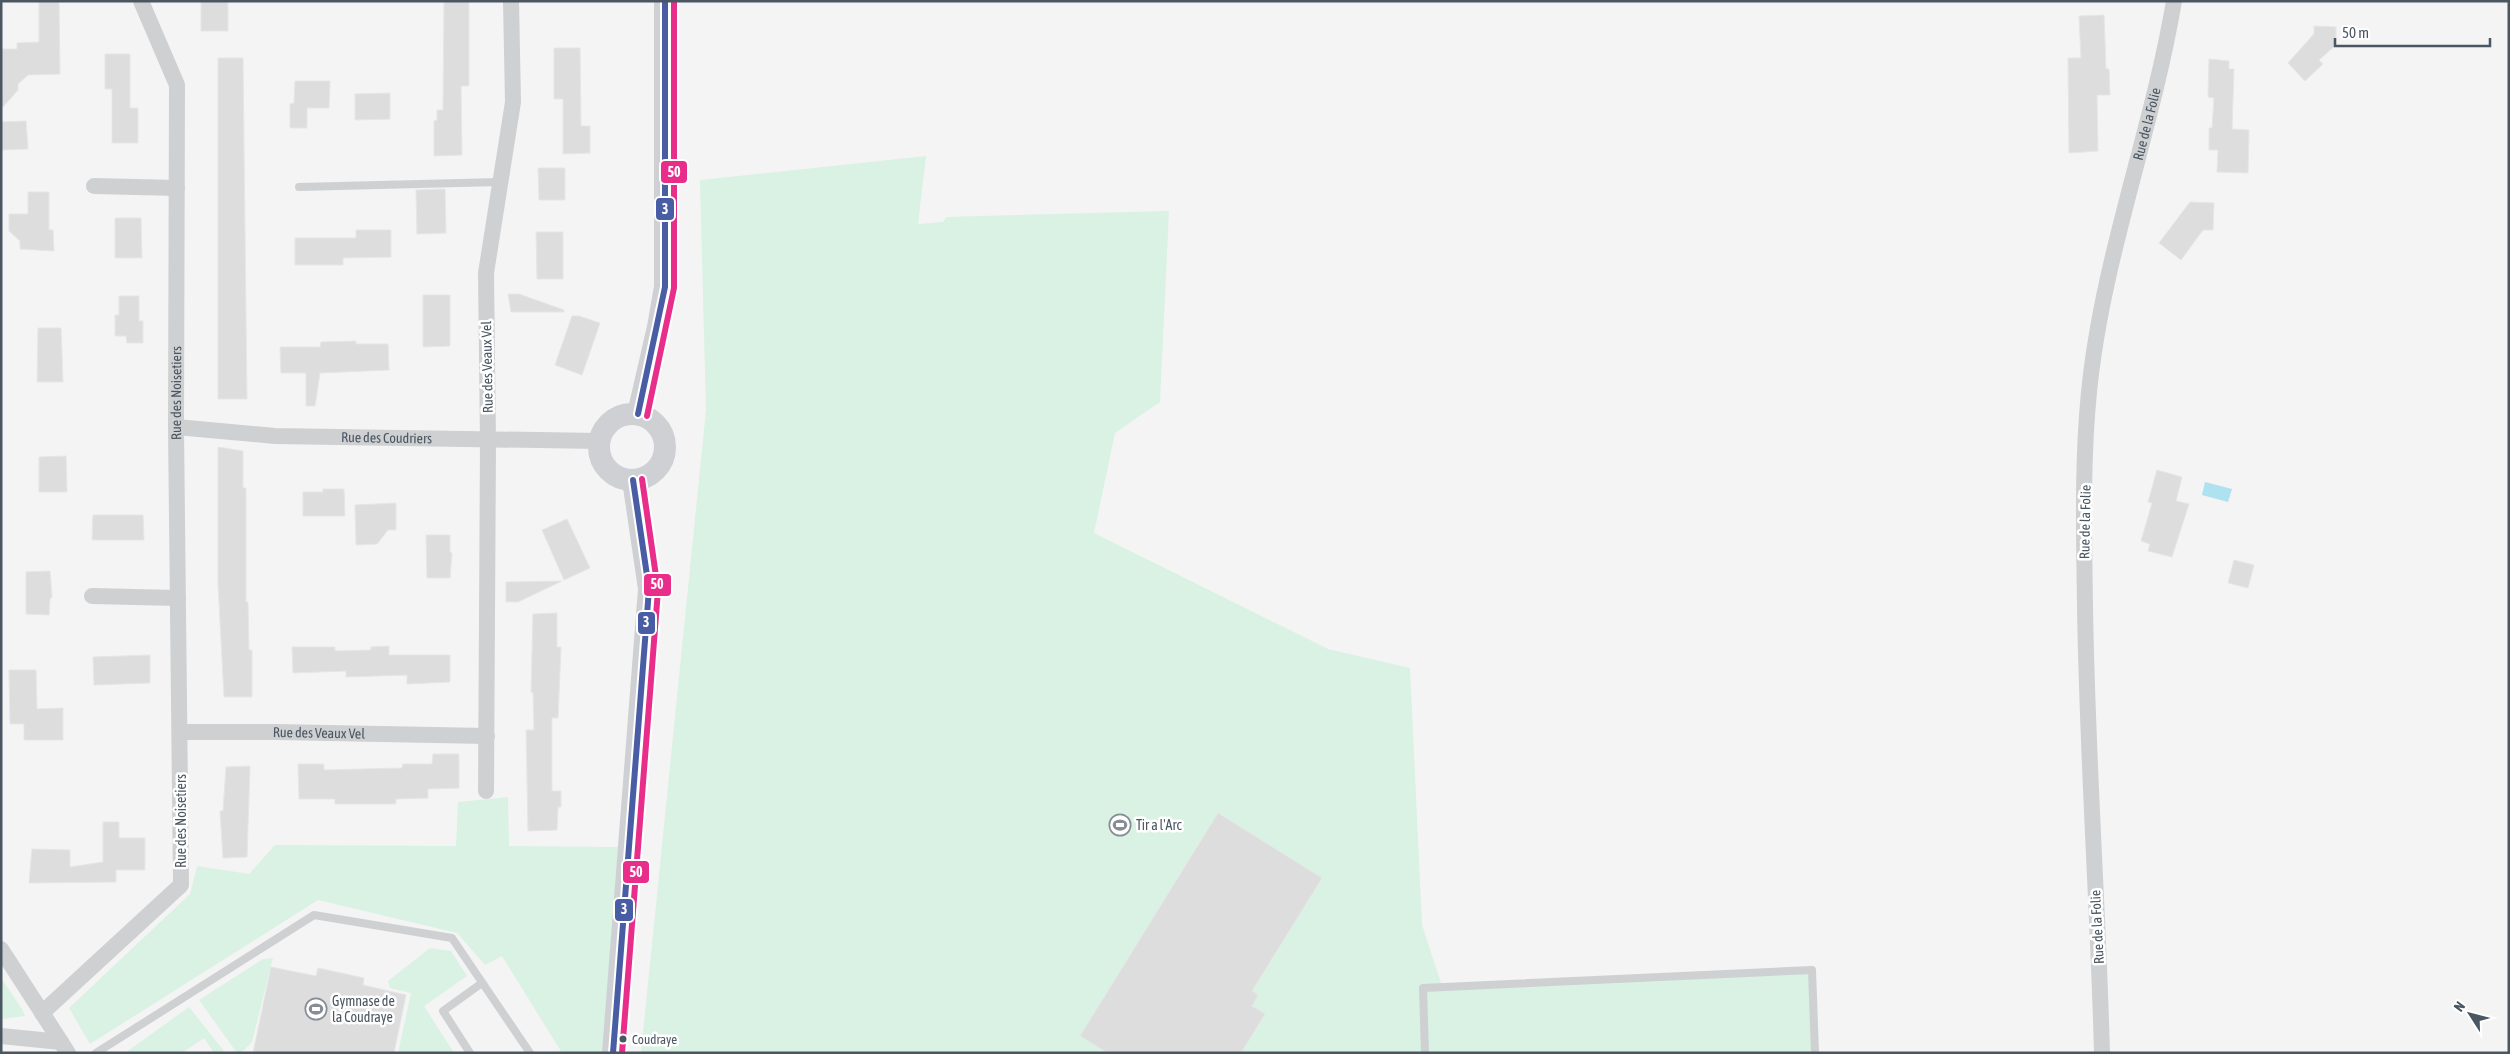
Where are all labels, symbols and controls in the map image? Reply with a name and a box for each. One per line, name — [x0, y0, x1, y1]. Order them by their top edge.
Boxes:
scale bar — [2335, 15, 2490, 47]
text: 50 m — [2342, 24, 2369, 41]
street label: Rue de la Folie — [2130, 86, 2164, 162]
line badge: 50 — [660, 160, 688, 184]
text: 50 — [667, 164, 681, 180]
line badge: 3 — [655, 197, 675, 221]
text: 3 — [662, 201, 668, 217]
street label: Rue des Veaux Vel — [478, 321, 496, 413]
street label: Rue des Noisetiers — [168, 346, 184, 440]
street label: Rue des Coudriers — [341, 429, 432, 446]
street label: Rue de la Folie — [2076, 485, 2094, 559]
line badge: 50 — [643, 573, 672, 597]
text: 50 — [650, 576, 664, 592]
line badge: 3 — [637, 611, 656, 635]
text: 3 — [643, 614, 649, 630]
street label: Rue des Veaux Vel — [273, 724, 365, 742]
street label: Rue des Noisetiers — [173, 774, 189, 868]
sports icon: Tir a l'Arc — [1108, 813, 1132, 837]
place label: Tir a l'Arc — [1136, 817, 1183, 833]
line badge: 50 — [622, 860, 650, 884]
text: 50 — [629, 864, 643, 880]
street label: Rue de la Folie — [2087, 889, 2107, 965]
line badge: 3 — [614, 898, 634, 922]
text: 3 — [621, 901, 627, 917]
north arrow — [2445, 989, 2495, 1039]
place label: Gymnase de la Coudraye — [332, 993, 395, 1025]
sports icon: Gymnase de la Coudraye — [304, 997, 328, 1021]
text: N — [2451, 998, 2468, 1014]
place label: Coudraye — [632, 1032, 677, 1047]
marker: Coudraye — [618, 1034, 628, 1044]

